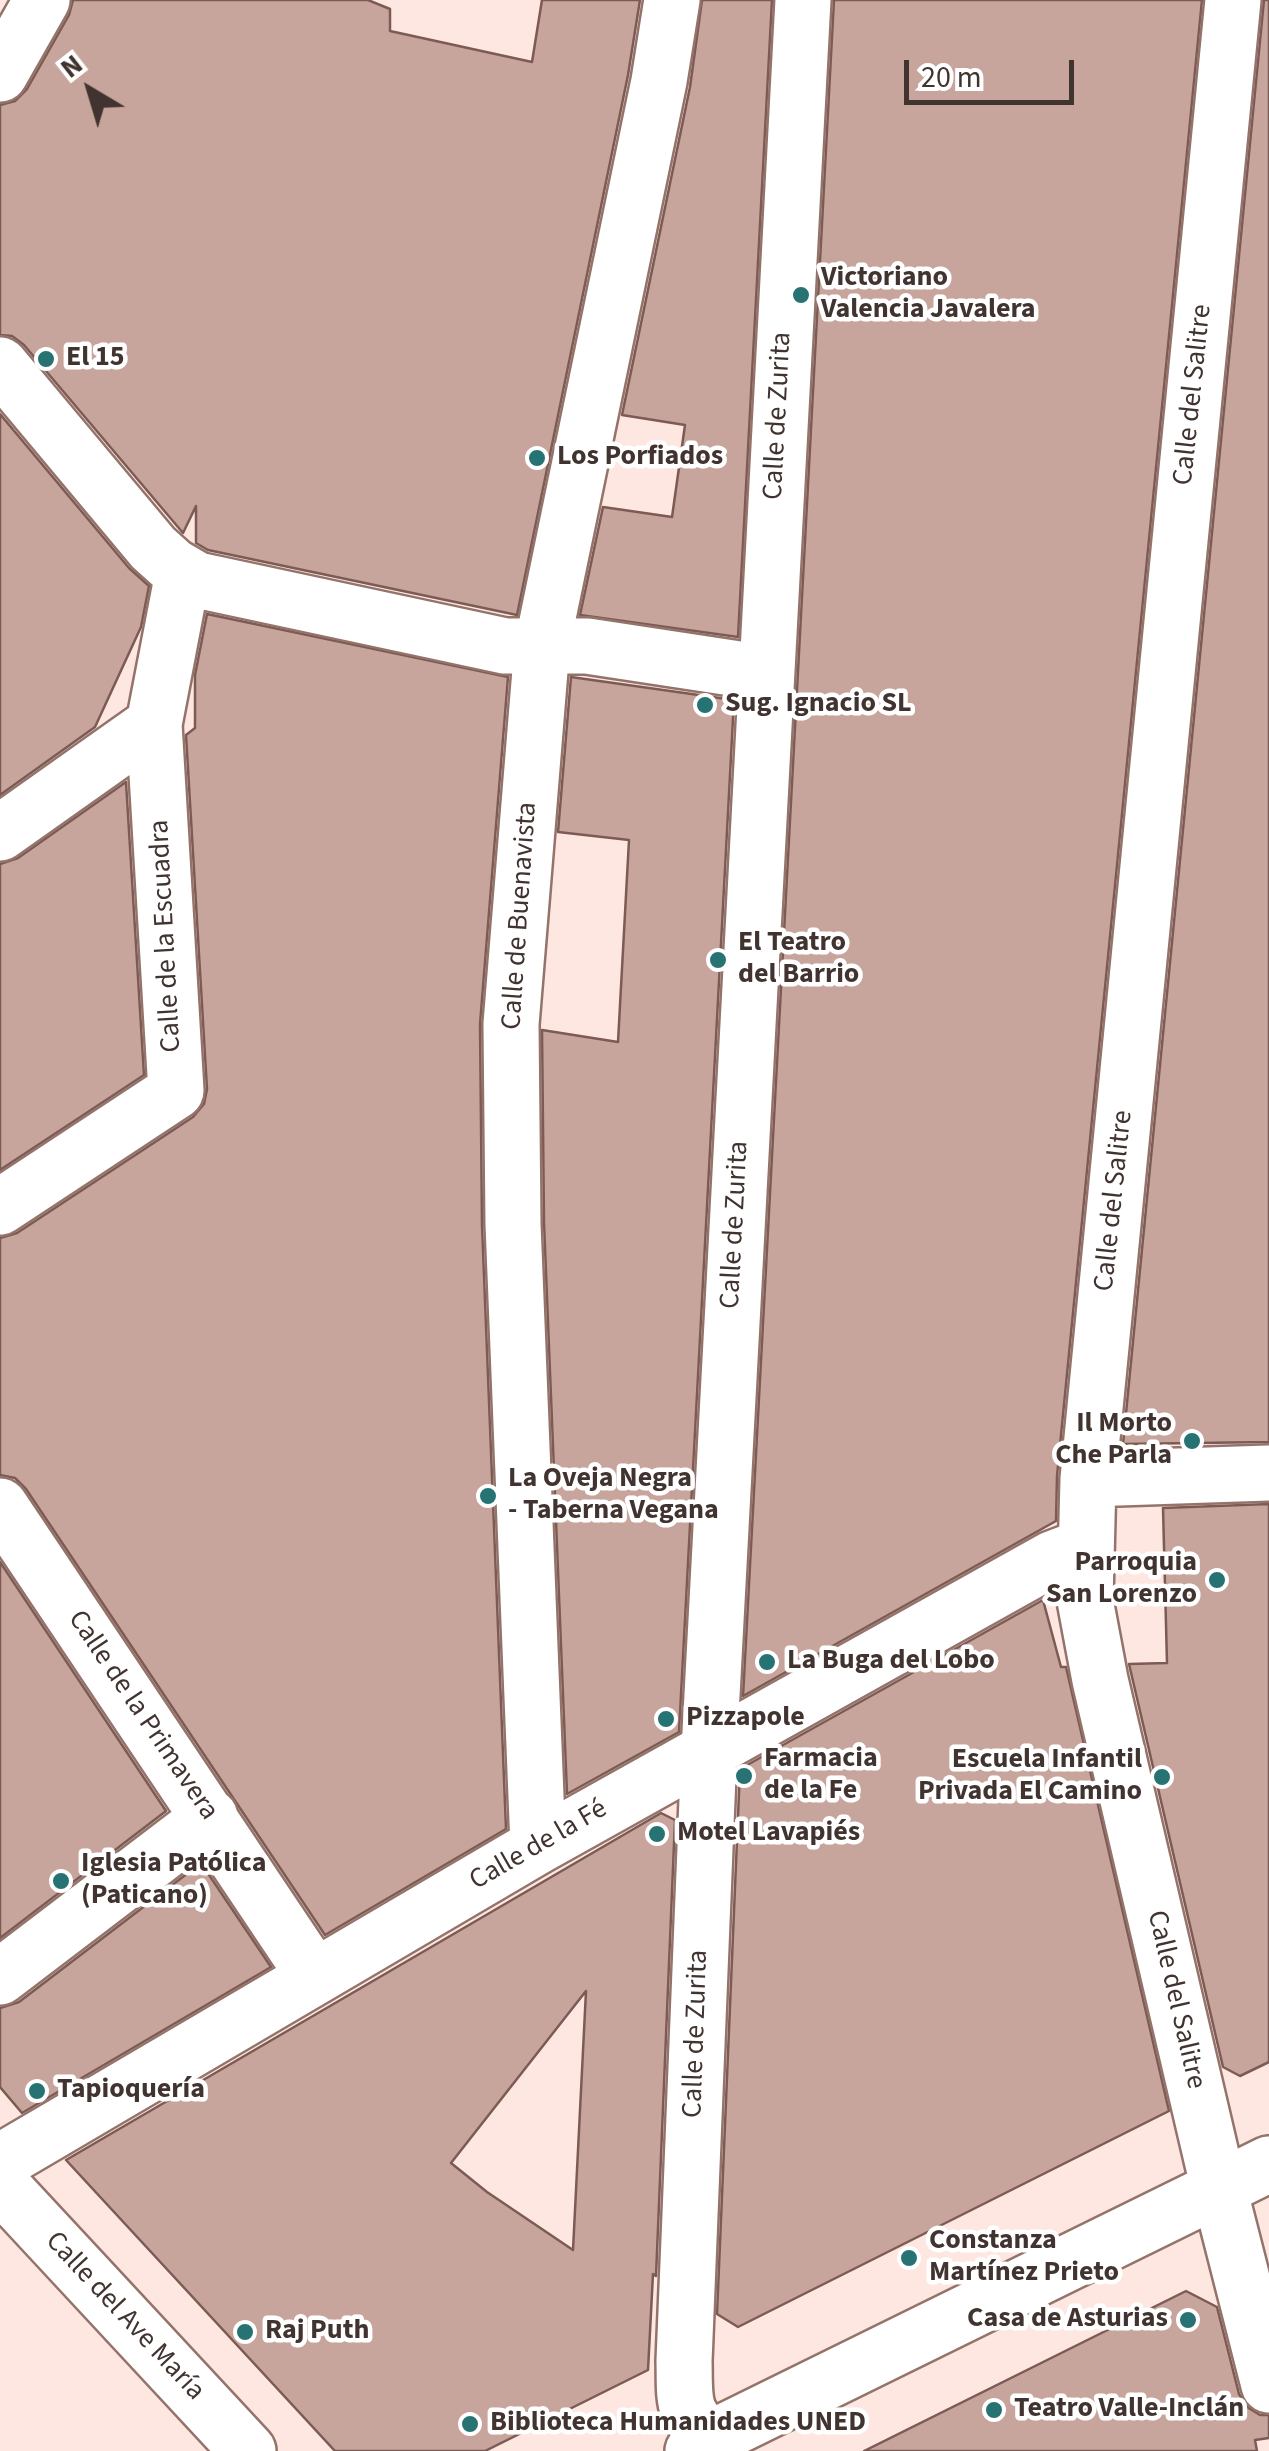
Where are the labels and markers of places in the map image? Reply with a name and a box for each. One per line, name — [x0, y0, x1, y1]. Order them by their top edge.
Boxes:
place label: Victoriano Valencia Javalera — [821, 262, 1036, 328]
marker: Victoriano Valencia Javalera — [790, 284, 812, 306]
place label: El 15 — [66, 342, 125, 376]
marker: El 15 — [35, 348, 57, 370]
place label: Los Porfiados — [557, 441, 723, 475]
marker: Los Porfiados — [526, 447, 548, 469]
place label: Sug. Ignacio SL — [725, 688, 912, 722]
marker: Sug. Ignacio SL — [694, 694, 716, 716]
place label: El Teatro del Barrio — [738, 927, 859, 993]
marker: El Teatro del Barrio — [707, 949, 729, 971]
place label: Il Morto Che Parla — [1055, 1408, 1172, 1474]
marker: Il Morto Che Parla — [1181, 1430, 1203, 1452]
place label: La Oveja Negra - Taberna Vegana — [508, 1463, 719, 1529]
marker: La Oveja Negra - Taberna Vegana — [477, 1485, 499, 1507]
place label: Parroquia San Lorenzo — [1046, 1547, 1197, 1613]
marker: Parroquia San Lorenzo — [1206, 1569, 1228, 1591]
place label: La Buga del Lobo — [787, 1645, 995, 1679]
marker: La Buga del Lobo — [756, 1651, 778, 1673]
place label: Pizzapole — [686, 1702, 805, 1736]
marker: Pizzapole — [655, 1708, 677, 1730]
place label: Farmacia de la Fe — [764, 1743, 878, 1809]
place label: Escuela Infantil Privada El Camino — [918, 1744, 1142, 1810]
marker: Farmacia de la Fe — [733, 1765, 755, 1787]
marker: Escuela Infantil Privada El Camino — [1151, 1766, 1173, 1788]
place label: Motel Lavapiés — [677, 1817, 860, 1851]
marker: Motel Lavapiés — [646, 1823, 668, 1845]
place label: Iglesia Patólica (Paticano) — [81, 1848, 266, 1914]
marker: Iglesia Patólica (Paticano) — [50, 1870, 72, 1892]
place label: Tapioquería — [57, 2074, 205, 2108]
marker: Tapioquería — [26, 2080, 48, 2102]
place label: Constanza Martínez Prieto — [929, 2225, 1119, 2291]
marker: Constanza Martínez Prieto — [898, 2247, 920, 2269]
place label: Casa de Asturias — [967, 2303, 1168, 2337]
marker: Casa de Asturias — [1177, 2309, 1199, 2331]
place label: Raj Puth — [265, 2315, 369, 2349]
marker: Raj Puth — [234, 2321, 256, 2343]
place label: Teatro Valle-Inclán — [1014, 2393, 1244, 2427]
marker: Teatro Valle-Inclán — [983, 2399, 1005, 2421]
place label: Biblioteca Humanidades UNED — [490, 2407, 866, 2441]
marker: Biblioteca Humanidades UNED — [459, 2413, 481, 2435]

